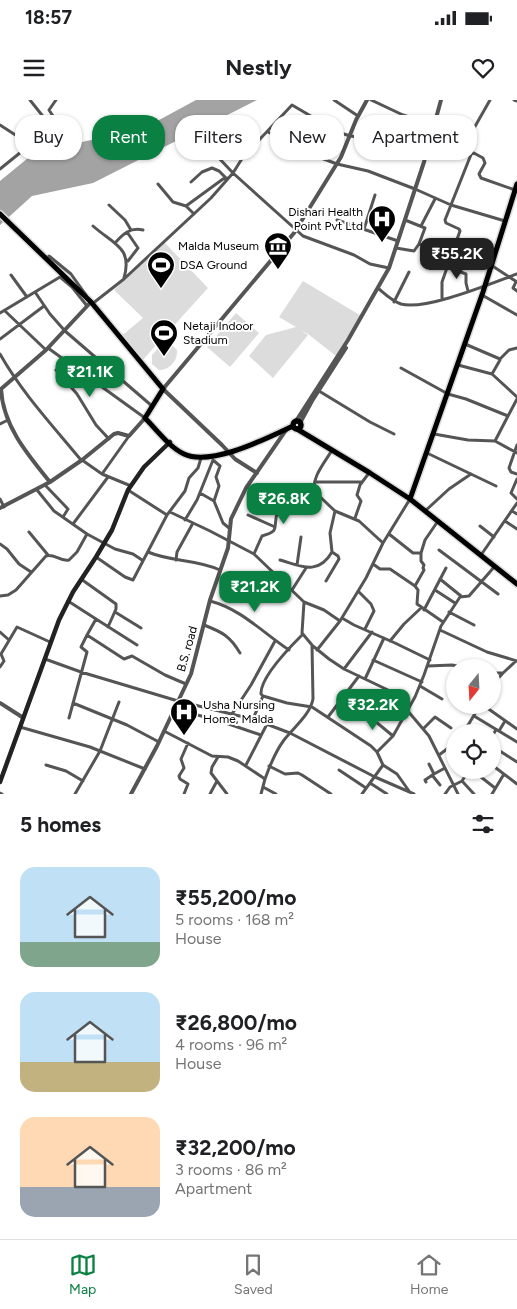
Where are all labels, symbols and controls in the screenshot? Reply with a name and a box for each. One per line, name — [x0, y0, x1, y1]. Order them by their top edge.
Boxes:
text: 18:57 — [25, 6, 72, 29]
icon: menu — [20, 54, 48, 82]
text: Nestly — [225, 54, 292, 81]
icon: heart — [469, 54, 497, 82]
chip: Buy — [15, 115, 82, 160]
chip: Rent — [92, 115, 165, 160]
chip: Filters — [175, 115, 260, 160]
chip: New — [270, 115, 344, 160]
chip: Apartment — [354, 115, 477, 160]
hospital icon: Dishari Health Point Pvt Ltd — [367, 204, 397, 243]
place label: Dishari Health Point Pvt Ltd — [288, 205, 363, 233]
museum icon: Malda Museum — [263, 231, 293, 270]
pin: ₹55.2K — [416, 238, 498, 280]
place label: Malda Museum — [178, 239, 259, 253]
text: ₹55.2K — [431, 244, 483, 263]
sports icon: DSA Ground — [146, 250, 176, 289]
place label: DSA Ground — [180, 258, 247, 272]
sports icon: Netaji Indoor Stadium — [149, 318, 179, 357]
place label: Netaji Indoor Stadium — [183, 319, 253, 347]
pin: ₹21.1K — [49, 356, 131, 398]
text: ₹21.1K — [67, 362, 114, 381]
pin: ₹26.8K — [243, 482, 325, 525]
text: ₹26.8K — [258, 489, 310, 508]
pin: ₹21.2K — [214, 570, 296, 613]
text: ₹21.2K — [230, 577, 280, 596]
street label: B.S. road — [174, 625, 200, 673]
north arrow — [446, 659, 501, 714]
map controls — [446, 659, 501, 779]
pin: ₹32.2K — [332, 688, 414, 731]
text: ₹32.2K — [347, 695, 399, 714]
hospital icon: Usha Nursing Home, Malda — [169, 697, 199, 736]
place label: Usha Nursing Home, Malda — [203, 698, 275, 726]
button: locate — [446, 724, 501, 779]
icon: filters — [469, 810, 497, 838]
text: 5 homes — [20, 812, 101, 837]
text: ₹55,200/mo — [175, 885, 296, 910]
icon: home — [60, 887, 120, 947]
text: 5 rooms · 168 m² — [175, 910, 294, 929]
text: House — [175, 929, 221, 948]
text: ₹26,800/mo — [175, 1010, 297, 1035]
icon: home — [60, 1012, 120, 1072]
text: 4 rooms · 96 m² — [175, 1035, 287, 1054]
text: House — [175, 1054, 221, 1073]
text: ₹32,200/mo — [175, 1135, 296, 1160]
icon: home — [60, 1137, 120, 1197]
text: 3 rooms · 86 m² — [175, 1160, 287, 1179]
text: Apartment — [175, 1179, 252, 1198]
tab: Map — [69, 1251, 97, 1298]
tab: Saved — [234, 1251, 273, 1298]
tab: Home — [410, 1251, 448, 1298]

